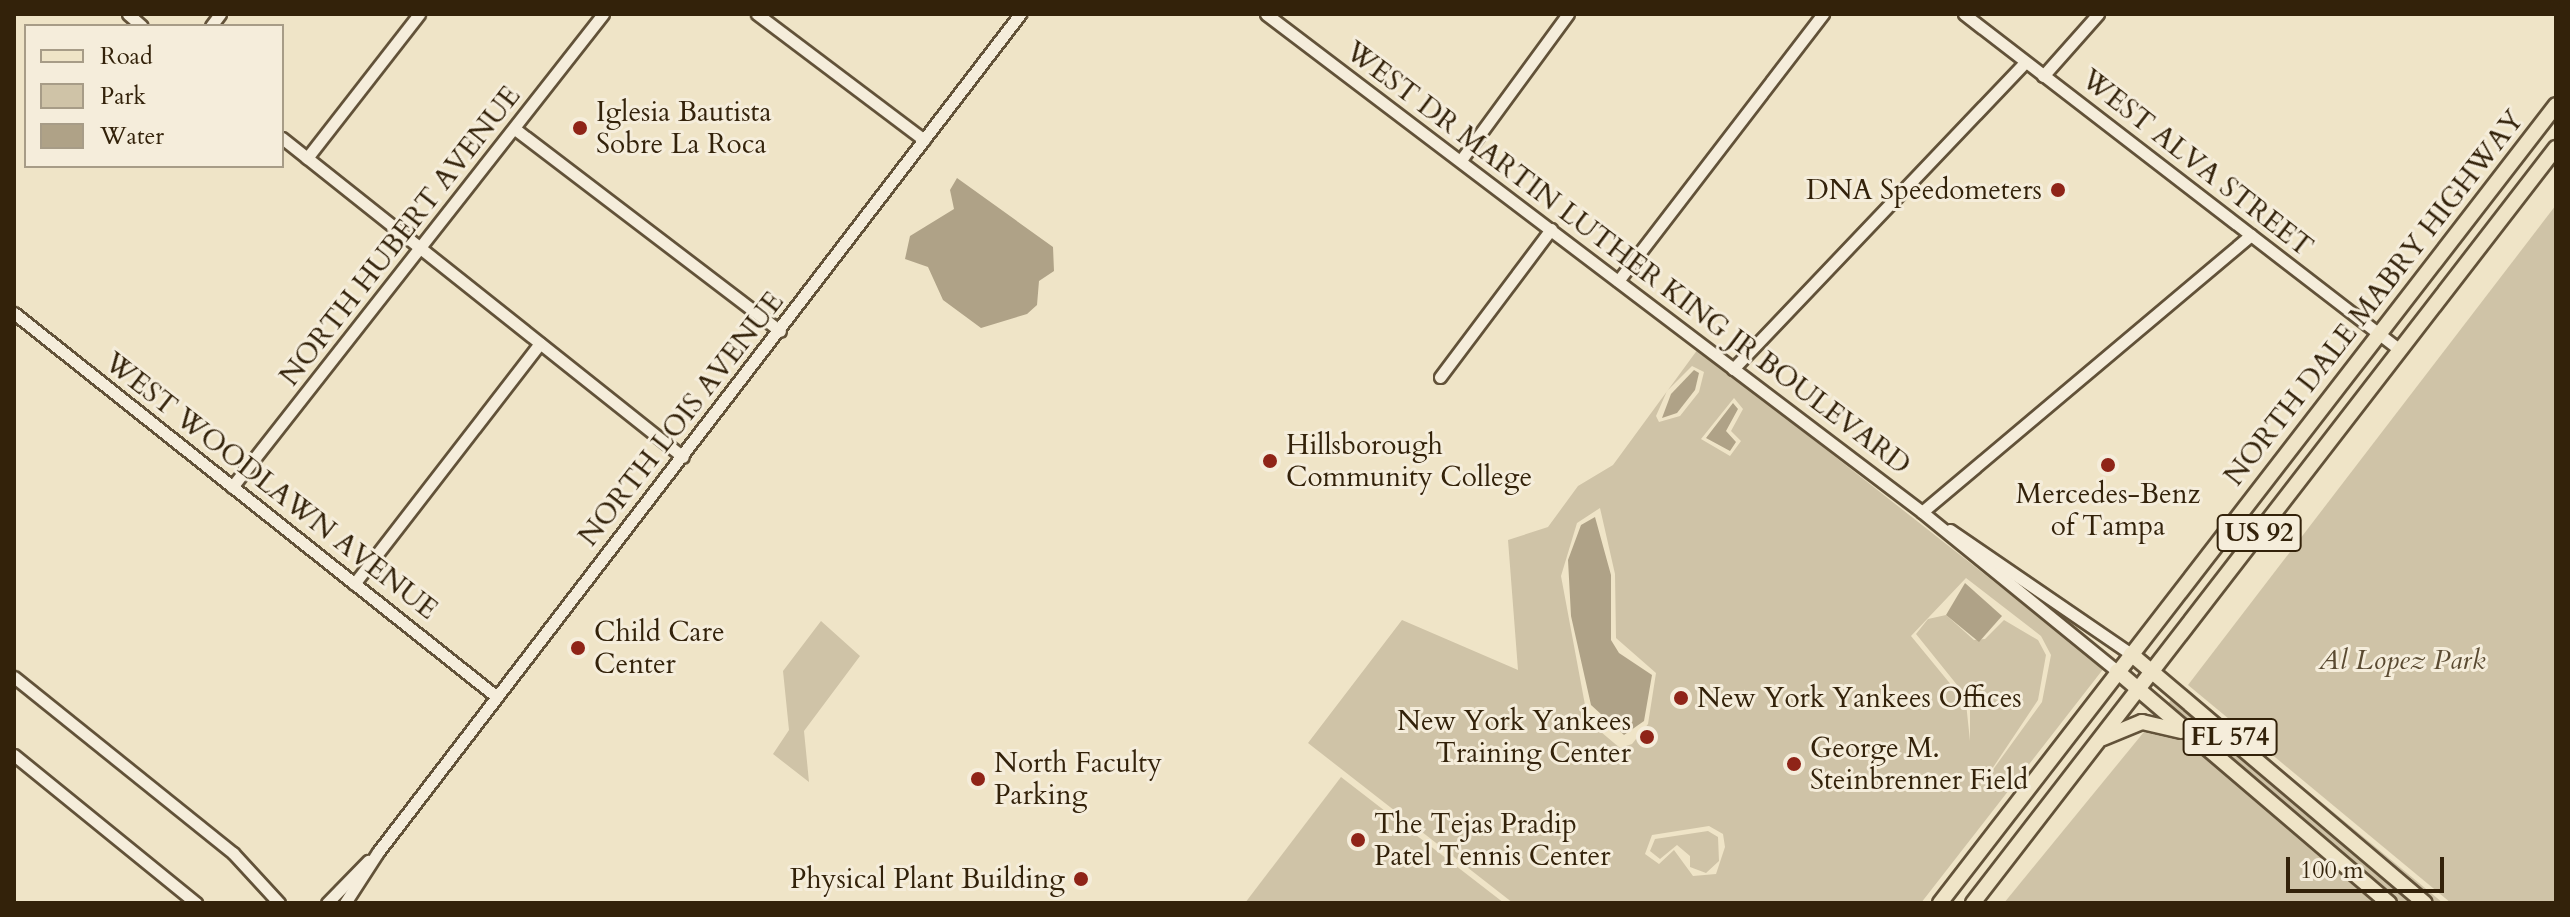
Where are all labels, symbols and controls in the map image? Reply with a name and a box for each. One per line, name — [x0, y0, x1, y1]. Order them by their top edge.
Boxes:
legend — [24, 24, 284, 168]
street label: WEST DR MARTIN LUTHER KING JR BOULEVARD — [1339, 34, 1917, 482]
text: Road — [100, 40, 153, 73]
street label: WEST ALVA STREET — [2075, 62, 2319, 264]
text: Park — [100, 80, 146, 113]
street label: NORTH HUBERT AVENUE — [273, 80, 527, 392]
place label: Iglesia Bautista Sobre La Roca — [596, 95, 771, 161]
street label: NORTH DALE MABRY HIGHWAY — [2217, 104, 2531, 492]
marker: Iglesia Bautista Sobre La Roca — [571, 119, 589, 137]
text: Water — [100, 120, 164, 153]
place label: DNA Speedometers — [1806, 173, 2042, 207]
marker: DNA Speedometers — [2049, 181, 2067, 199]
street label: NORTH LOIS AVENUE — [571, 285, 791, 553]
street label: WEST WOODLAWN AVENUE — [98, 346, 444, 626]
place label: Hillsborough Community College — [1286, 428, 1532, 494]
marker: Hillsborough Community College — [1261, 452, 1279, 470]
marker: Mercedes-Benz of Tampa — [2099, 456, 2117, 474]
place label: Mercedes-Benz of Tampa — [2016, 477, 2200, 543]
road number: US 92 — [2215, 511, 2303, 555]
place label: Child Care Center — [594, 615, 725, 681]
marker: Child Care Center — [569, 639, 587, 657]
park label: Al Lopez Park — [2318, 643, 2486, 677]
place label: New York Yankees Offices — [1697, 681, 2022, 715]
marker: New York Yankees Offices — [1672, 689, 1690, 707]
place label: New York Yankees Training Center — [1397, 704, 1631, 770]
road number: FL 574 — [2182, 715, 2278, 759]
marker: New York Yankees Training Center — [1638, 728, 1656, 746]
place label: George M. Steinbrenner Field — [1810, 731, 2028, 797]
place label: North Faculty Parking — [994, 746, 1162, 812]
marker: George M. Steinbrenner Field — [1785, 755, 1803, 773]
marker: North Faculty Parking — [969, 770, 987, 788]
place label: The Tejas Pradip Patel Tennis Center — [1374, 807, 1611, 873]
marker: The Tejas Pradip Patel Tennis Center — [1349, 831, 1367, 849]
scale bar — [2290, 841, 2448, 891]
text: 100 m — [2300, 854, 2364, 887]
place label: Physical Plant Building — [790, 862, 1065, 896]
marker: Physical Plant Building — [1072, 870, 1090, 888]

